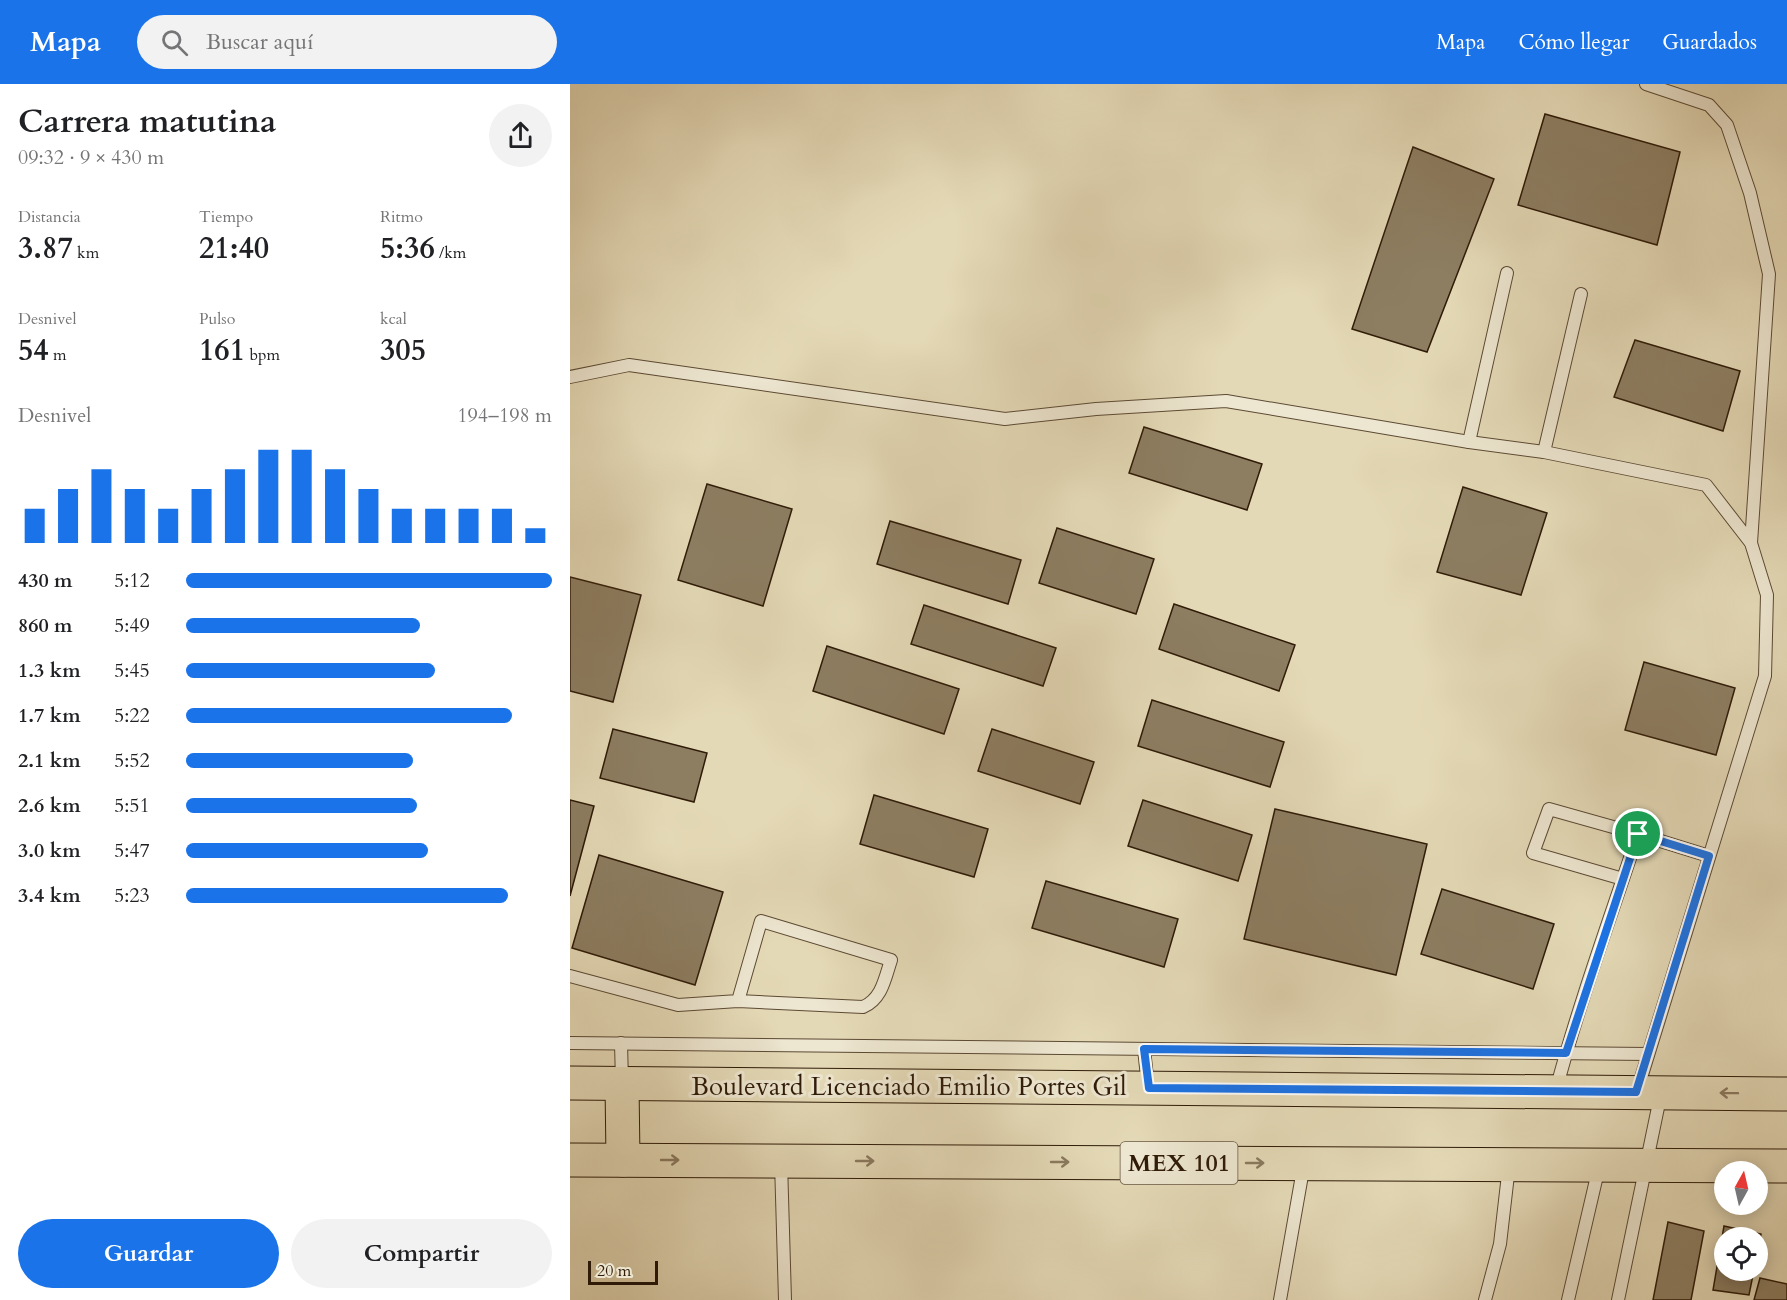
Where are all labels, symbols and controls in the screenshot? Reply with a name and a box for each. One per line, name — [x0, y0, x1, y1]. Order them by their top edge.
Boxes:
search box — [137, 15, 557, 69]
text: Mapa — [30, 23, 101, 61]
icon: search — [158, 26, 191, 59]
text: Buscar aquí — [206, 27, 313, 57]
text: Mapa — [1436, 28, 1485, 57]
text: Cómo llegar — [1518, 28, 1629, 57]
text: Guardados — [1662, 28, 1757, 57]
text: Carrera matutina — [18, 99, 276, 144]
button: share — [489, 104, 552, 167]
text: 09:32 · 9 × 430 m — [18, 144, 164, 171]
text: Distancia — [18, 206, 81, 228]
text: Tiempo — [199, 206, 253, 228]
text: Ritmo — [380, 206, 423, 228]
text: 3.87 — [18, 228, 73, 269]
text: 21:40 — [199, 228, 269, 269]
text: 5:36 — [380, 228, 435, 269]
text: km — [73, 242, 99, 264]
text: /km — [435, 242, 466, 264]
text: Desnivel — [18, 308, 77, 330]
text: Pulso — [199, 308, 235, 330]
text: kcal — [380, 308, 407, 330]
text: 54 — [18, 330, 49, 371]
text: 161 — [199, 330, 245, 371]
text: 305 — [380, 330, 426, 371]
text: m — [49, 344, 67, 366]
text: bpm — [245, 344, 280, 366]
text: Desnivel — [18, 402, 91, 429]
text: 194–198 m — [457, 402, 552, 429]
text: 430 m — [18, 567, 73, 594]
text: 5:12 — [114, 567, 150, 594]
text: 860 m — [18, 612, 73, 639]
text: 5:49 — [114, 612, 150, 639]
text: 1.3 km — [18, 657, 81, 684]
text: 5:45 — [114, 657, 150, 684]
text: 1.7 km — [18, 702, 81, 729]
text: 5:22 — [114, 702, 150, 729]
text: 2.1 km — [18, 747, 81, 774]
text: 5:52 — [114, 747, 150, 774]
text: 2.6 km — [18, 792, 81, 819]
text: 5:51 — [114, 792, 150, 819]
pin — [1612, 808, 1663, 859]
icon: arrive — [1621, 817, 1654, 850]
text: 3.0 km — [18, 837, 81, 864]
text: 5:47 — [114, 837, 150, 864]
text: 3.4 km — [18, 882, 81, 909]
text: 5:23 — [114, 882, 150, 909]
street label: Boulevard Licenciado Emilio Portes Gil — [691, 1069, 1127, 1104]
one-way arrow — [1719, 1087, 1739, 1099]
road number: MEX 101 — [1120, 1142, 1238, 1184]
one-way arrow — [660, 1154, 680, 1166]
one-way arrow — [855, 1155, 875, 1167]
one-way arrow — [1050, 1156, 1070, 1168]
one-way arrow — [1245, 1157, 1265, 1169]
north arrow — [1714, 1161, 1768, 1215]
map controls — [1714, 1161, 1768, 1281]
button: Guardar — [18, 1219, 279, 1288]
button: Compartir — [291, 1219, 552, 1288]
button: locate — [1714, 1227, 1768, 1281]
scale bar — [588, 1258, 658, 1286]
text: 20 m — [597, 1260, 631, 1282]

